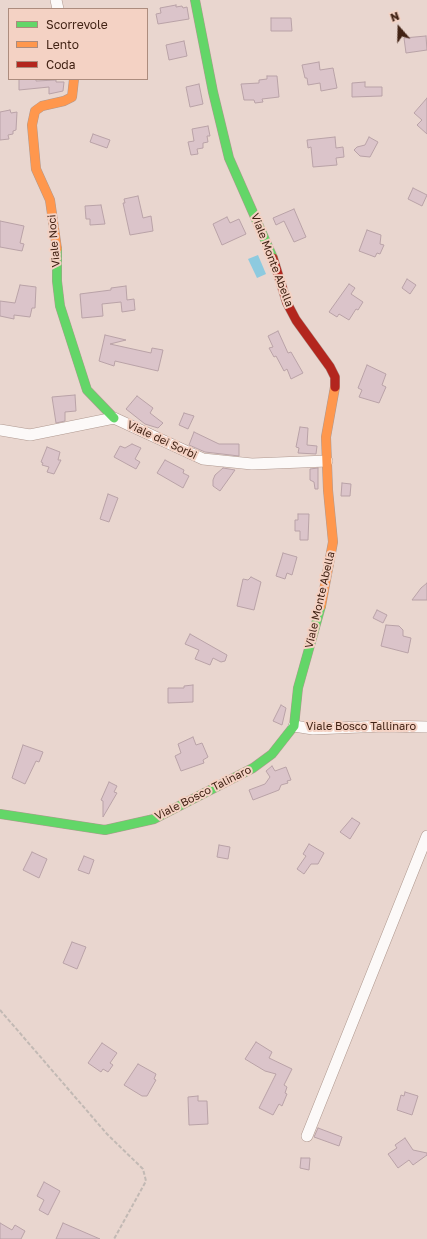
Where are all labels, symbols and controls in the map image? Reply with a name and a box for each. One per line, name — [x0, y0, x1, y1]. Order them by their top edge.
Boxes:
legend — [8, 8, 148, 80]
north arrow — [379, 8, 419, 48]
text: N — [389, 9, 401, 24]
text: Scorrevole — [46, 17, 108, 32]
text: Lento — [46, 37, 79, 52]
text: Coda — [46, 57, 76, 72]
street label: Viale Monte Abella — [248, 211, 296, 309]
street label: Viale Noci — [45, 214, 63, 268]
street label: Viale dei Sorbi — [125, 418, 199, 462]
street label: Viale Monte Abella — [302, 550, 338, 650]
street label: Viale Bosco Tallinaro — [306, 720, 416, 734]
street label: Viale Bosco Talinaro — [153, 763, 253, 823]

